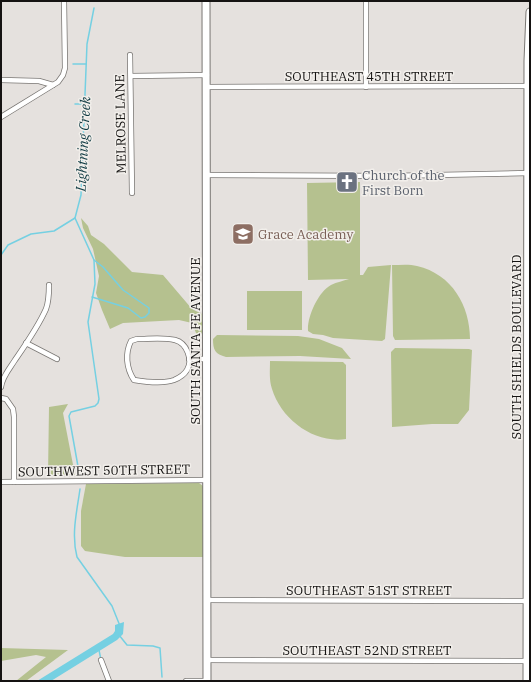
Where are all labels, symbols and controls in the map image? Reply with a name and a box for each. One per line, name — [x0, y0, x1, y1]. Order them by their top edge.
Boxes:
street label: SOUTHEAST 45TH STREET — [285, 68, 454, 85]
street label: MELROSE LANE — [111, 74, 130, 174]
water label: Lightning Creek — [71, 96, 95, 193]
place label: Church of the First Born — [362, 167, 445, 199]
church icon: Church of the First Born — [334, 169, 360, 195]
school or university icon: Grace Academy — [230, 221, 256, 247]
place label: Grace Academy — [258, 226, 354, 243]
street label: SOUTH SHIELDS BOULEVARD — [508, 255, 525, 439]
street label: SOUTH SANTA FE AVENUE — [187, 257, 204, 425]
street label: SOUTHWEST 50TH STREET — [18, 460, 191, 481]
street label: SOUTHEAST 51ST STREET — [286, 582, 452, 599]
street label: SOUTHEAST 52ND STREET — [282, 642, 452, 659]

